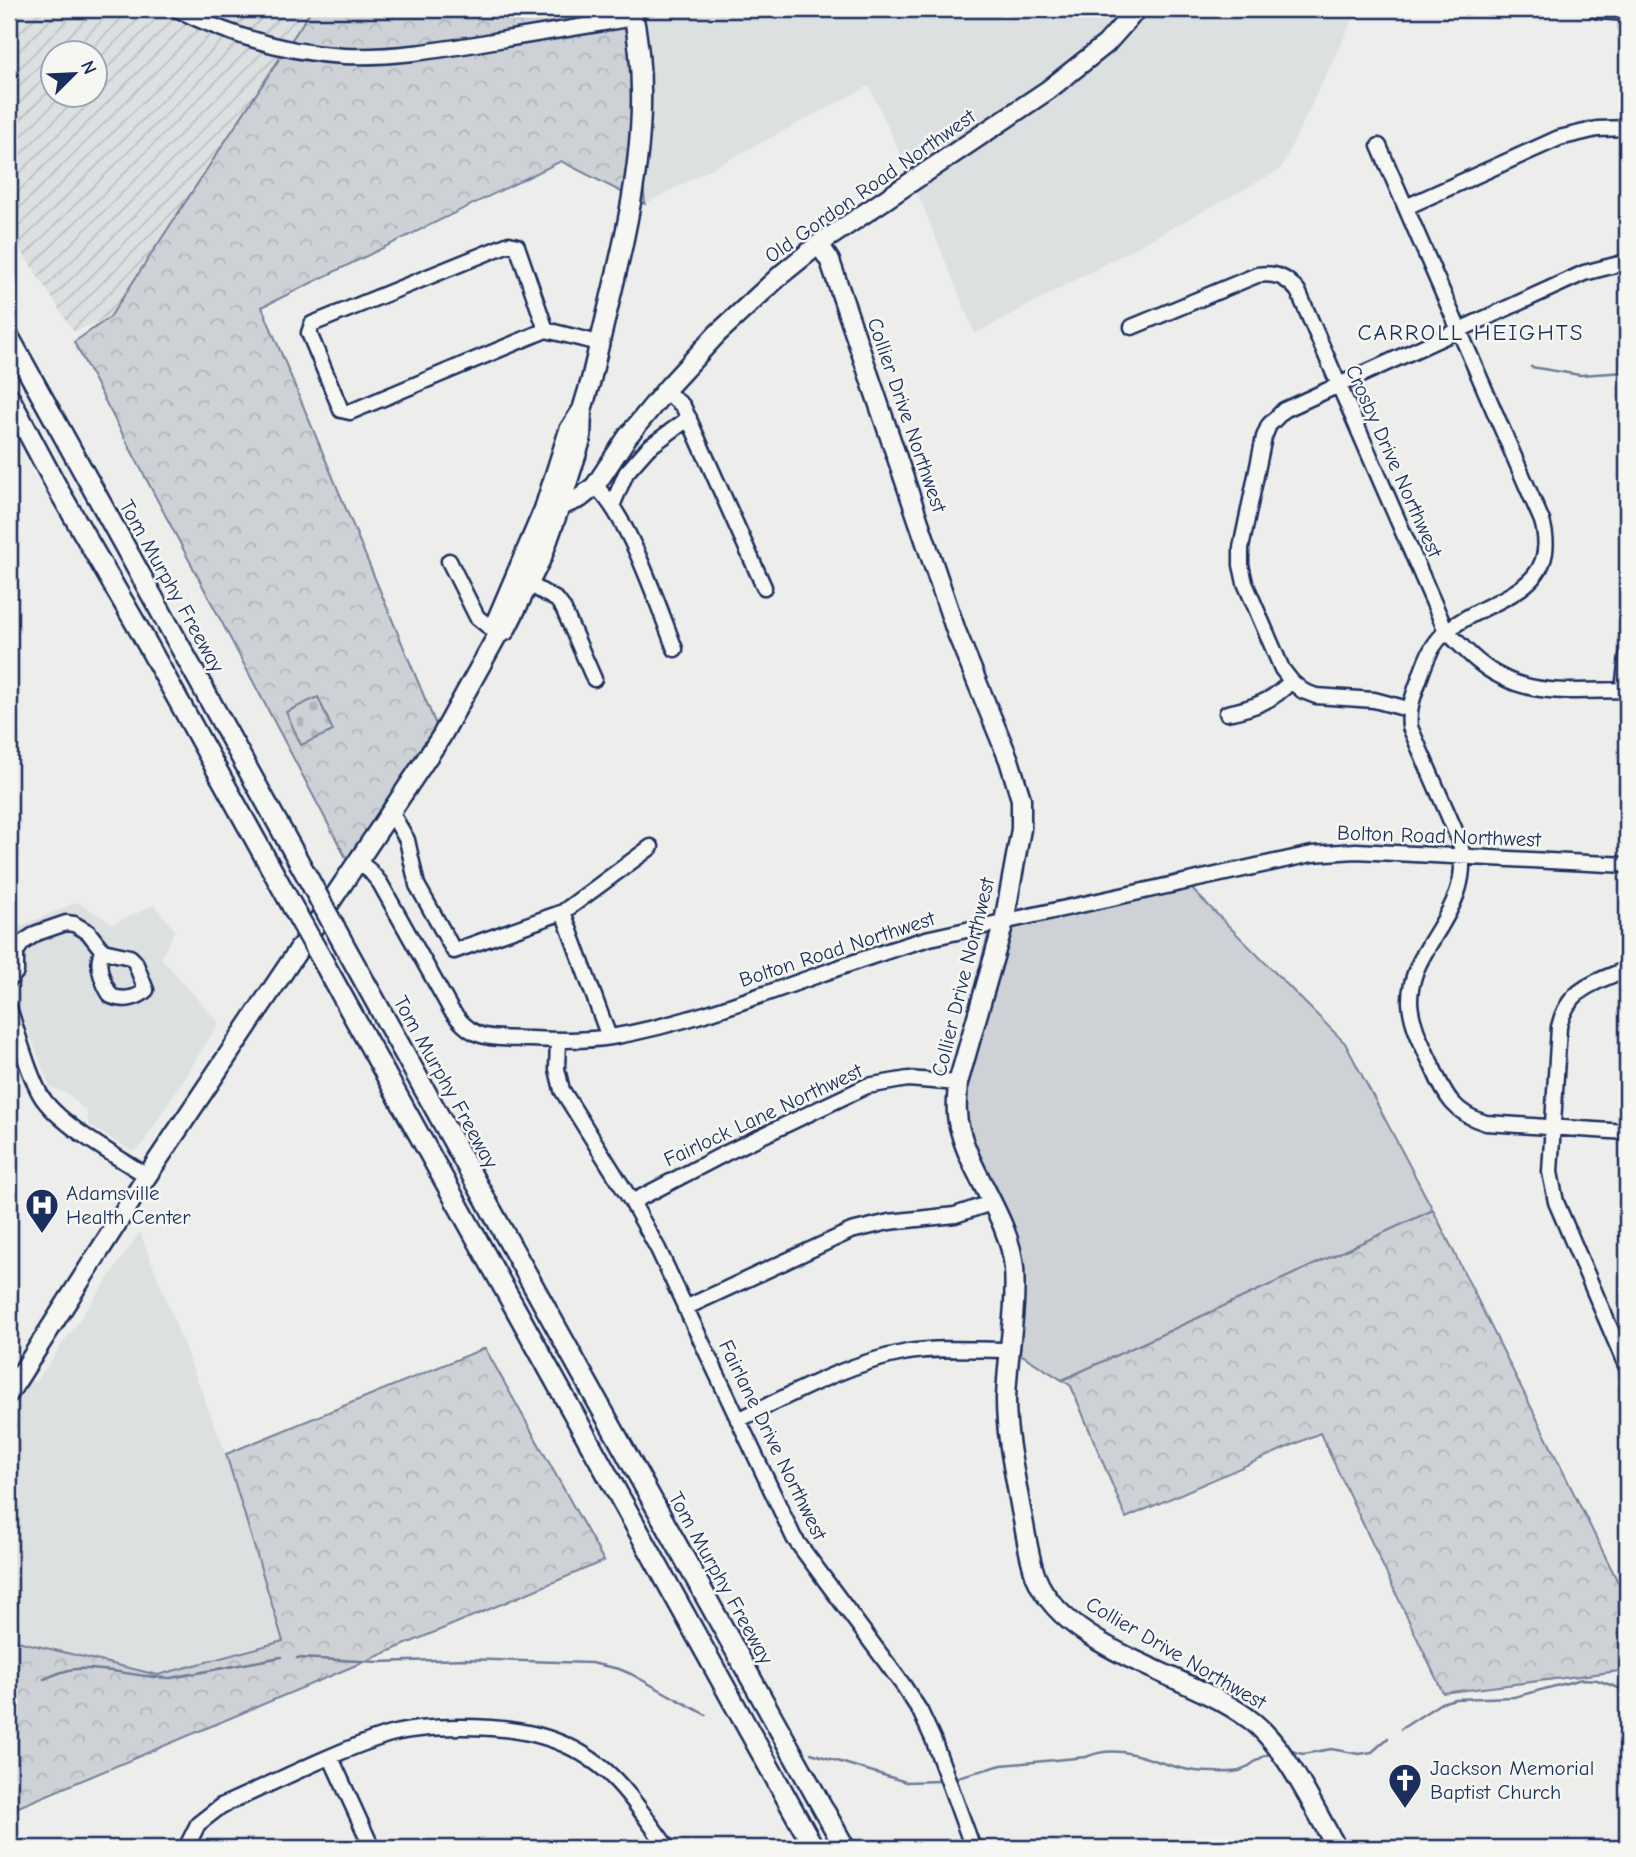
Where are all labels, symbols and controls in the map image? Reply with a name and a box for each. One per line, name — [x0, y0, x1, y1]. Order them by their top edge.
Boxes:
north arrow — [38, 38, 108, 108]
text: N — [76, 57, 101, 78]
street label: Old Gordon Road Northwest — [760, 104, 981, 268]
street label: Collier Drive Northwest — [862, 315, 952, 516]
district label: CARROLL HEIGHTS — [1357, 319, 1585, 346]
street label: Crosby Drive Northwest — [1341, 361, 1448, 562]
street label: Tom Murphy Freeway — [115, 496, 230, 677]
street label: Bolton Road Northwest — [1337, 820, 1542, 852]
street label: Collier Drive Northwest — [927, 874, 1000, 1079]
street label: Bolton Road Northwest — [736, 906, 939, 992]
street label: Tom Murphy Freeway — [389, 992, 504, 1173]
street label: Fairlock Lane Northwest — [660, 1058, 867, 1172]
place label: Adamsville Health Center — [66, 1181, 191, 1229]
hospital icon: Adamsville Health Center — [23, 1186, 61, 1235]
street label: Fairlane Drive Northwest — [714, 1336, 832, 1545]
street label: Tom Murphy Freeway — [664, 1488, 779, 1669]
street label: Collier Drive Northwest — [1082, 1592, 1271, 1715]
place label: Jackson Memorial Baptist Church — [1430, 1756, 1594, 1804]
church icon: Jackson Memorial Baptist Church — [1386, 1761, 1424, 1810]

